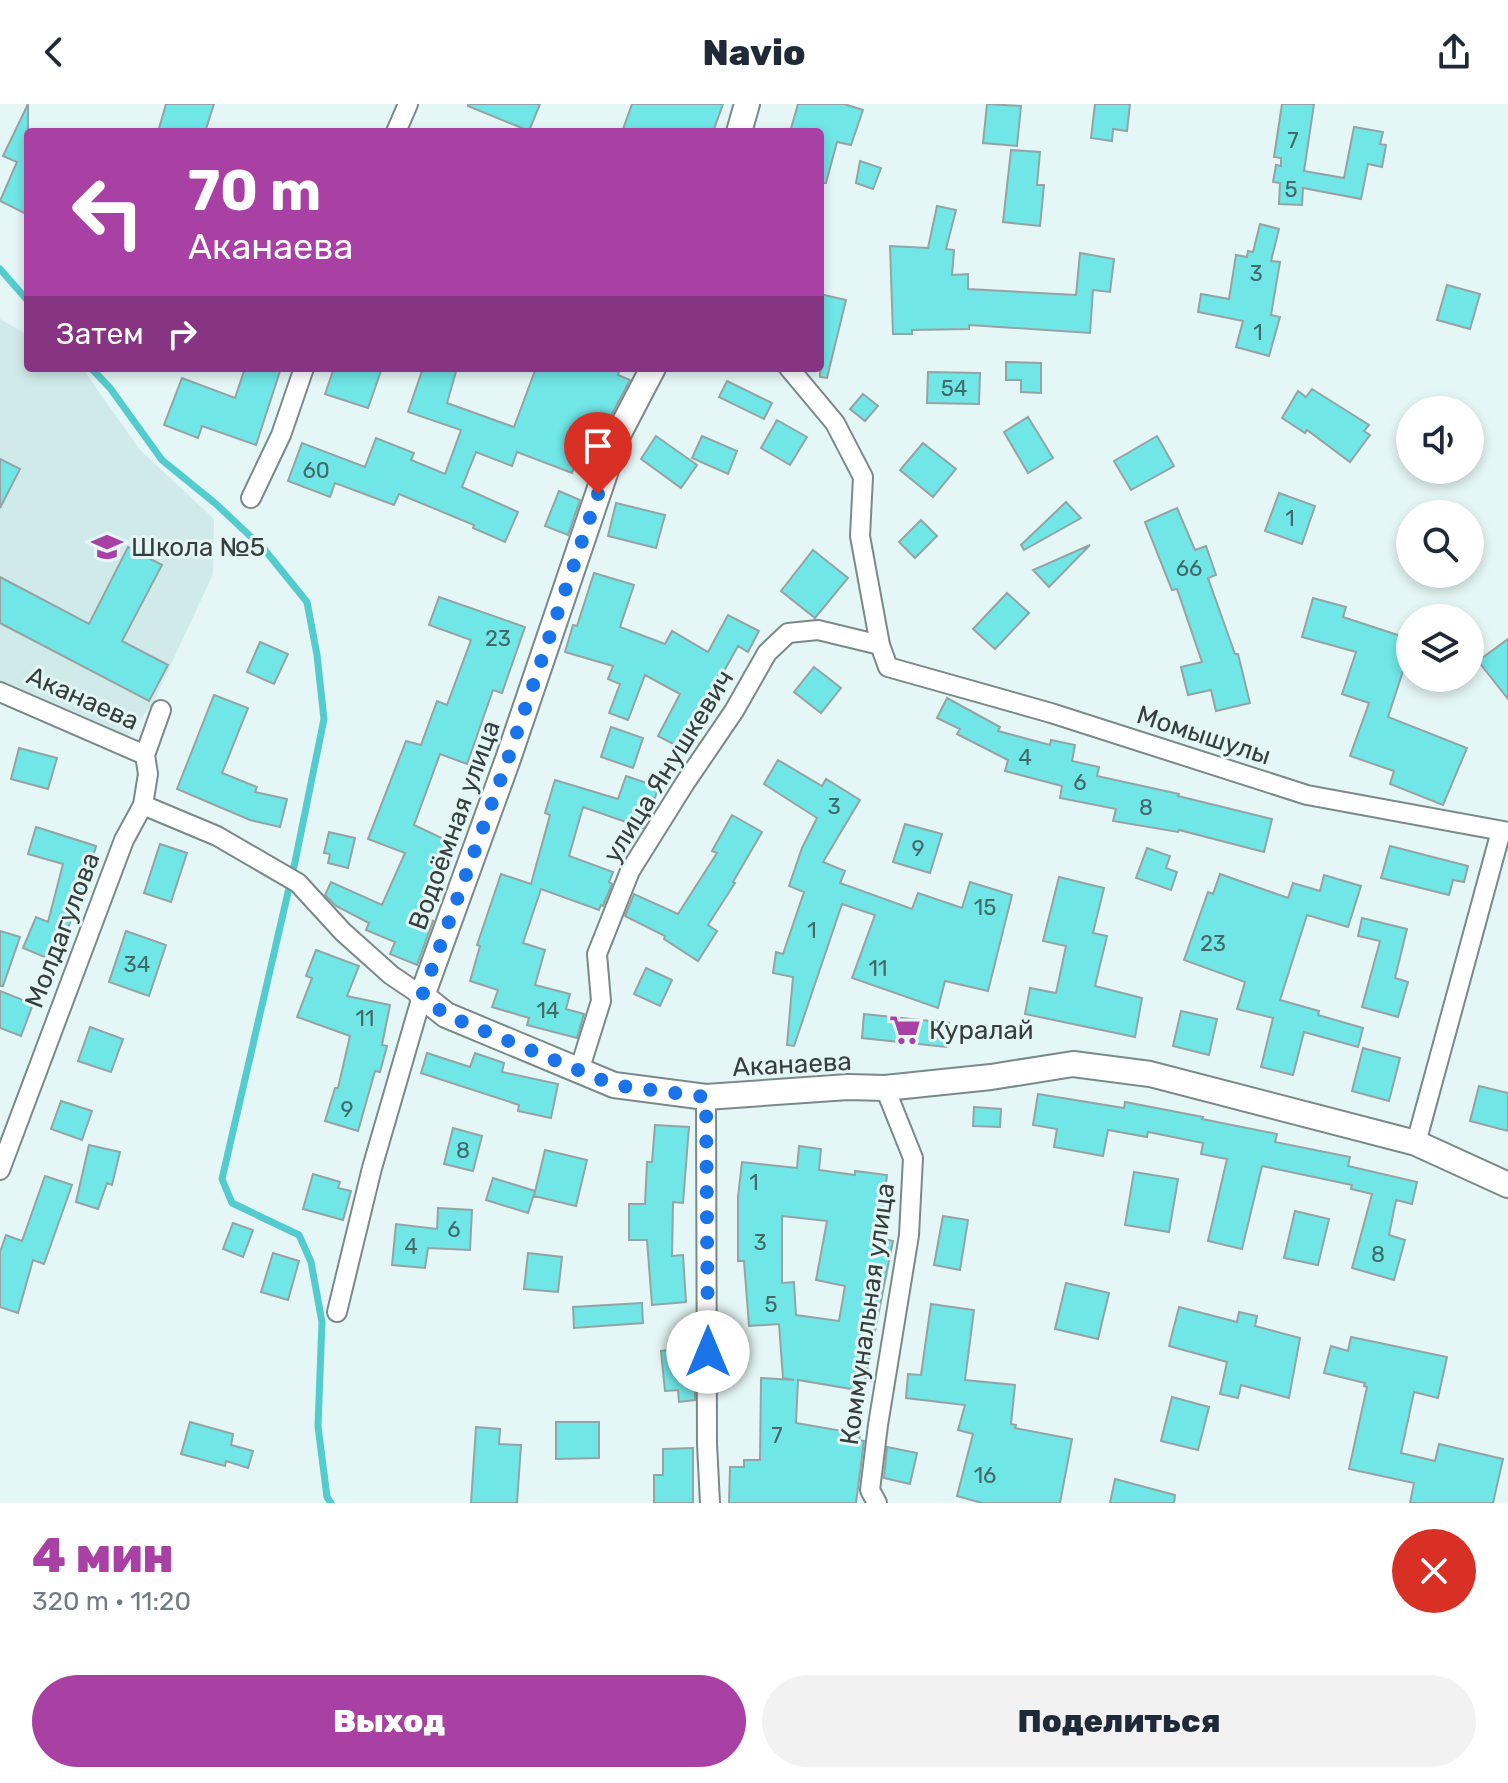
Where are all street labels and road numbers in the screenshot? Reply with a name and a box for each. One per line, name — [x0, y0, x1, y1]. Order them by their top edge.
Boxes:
street label: Аканаева — [22, 660, 144, 737]
street label: улица Янушкевич — [597, 664, 740, 868]
street label: Момышулы — [1133, 699, 1275, 772]
street label: Водоёмная улица — [402, 716, 507, 934]
street label: Молдагулова — [19, 848, 106, 1012]
street label: Аканаева — [732, 1046, 852, 1083]
street label: Коммунальная улица — [834, 1181, 901, 1447]

